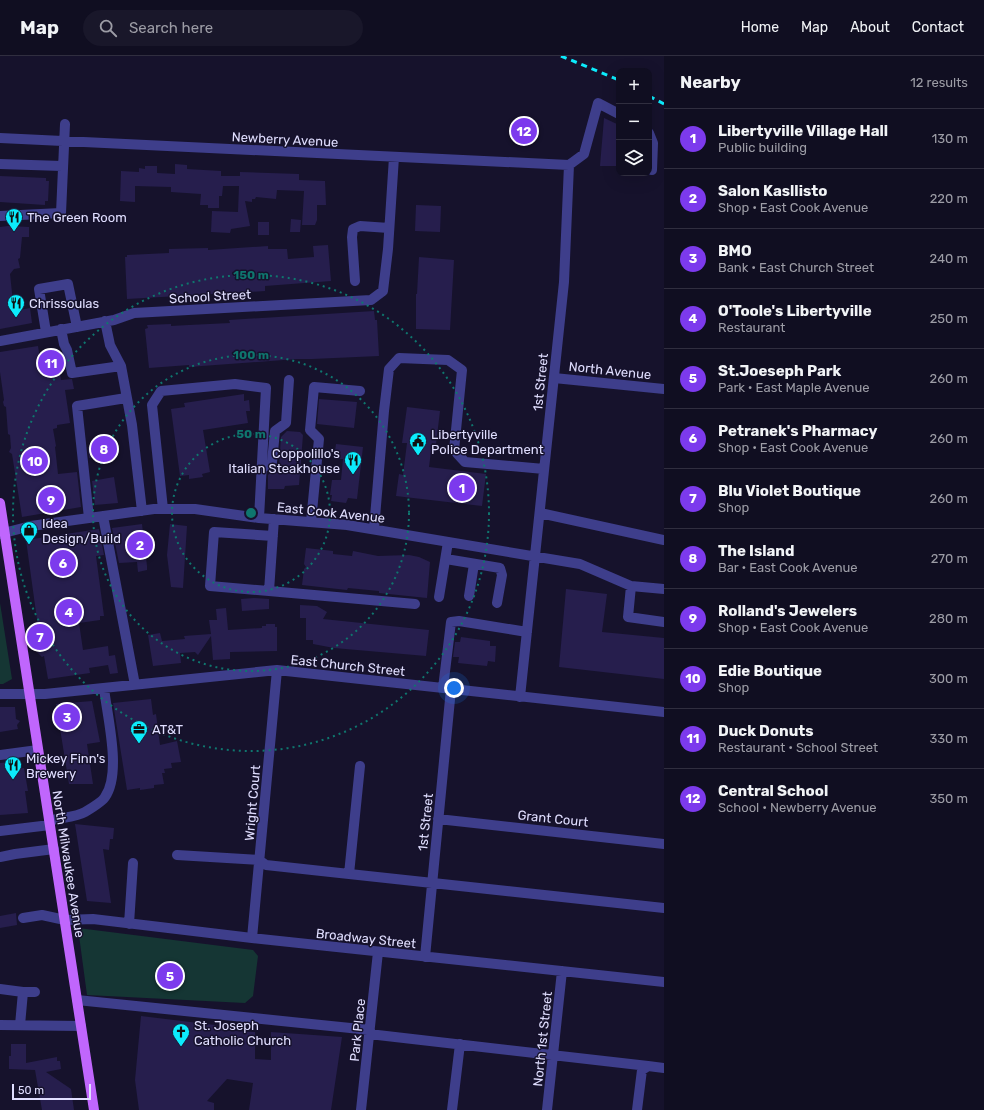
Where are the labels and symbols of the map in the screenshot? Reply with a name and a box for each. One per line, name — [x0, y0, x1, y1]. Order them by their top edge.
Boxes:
pin: 12 — [511, 116, 537, 146]
street label: Newberry Avenue — [231, 129, 339, 150]
restaurant icon: The Green Room — [4, 207, 24, 232]
place label: The Green Room — [27, 210, 127, 225]
text: 150 m — [233, 268, 269, 282]
street label: School Street — [169, 287, 251, 306]
restaurant icon: Chrissoulas — [6, 293, 26, 318]
place label: Chrissoulas — [29, 296, 100, 311]
pin: 11 — [38, 348, 64, 378]
text: 100 m — [233, 348, 269, 362]
street label: 1st Street — [530, 352, 551, 412]
street label: North Avenue — [568, 359, 652, 382]
text: 50 m — [236, 427, 266, 441]
place label: Libertyville Police Department — [431, 427, 544, 457]
public building icon: Libertyville Police Department — [408, 431, 428, 456]
pin: 8 — [91, 434, 117, 464]
pin: 10 — [22, 446, 48, 476]
place label: Coppolillo's Italian Steakhouse — [228, 446, 340, 476]
restaurant icon: Coppolillo's Italian Steakhouse — [343, 450, 363, 475]
pin: 1 — [449, 473, 475, 503]
pin: 9 — [38, 485, 64, 515]
street label: East Cook Avenue — [276, 499, 386, 526]
centre of rings — [244, 506, 258, 520]
place label: Idea Design/Build — [42, 516, 121, 547]
shop icon: Idea Design/Build — [19, 520, 39, 545]
pin: 2 — [127, 530, 153, 560]
pin: 6 — [50, 548, 76, 578]
pin: 4 — [56, 597, 82, 627]
pin: 7 — [27, 622, 53, 652]
street label: East Church Street — [290, 652, 406, 679]
your location — [444, 678, 464, 698]
pin: 3 — [54, 702, 80, 732]
office icon: AT&T — [129, 719, 149, 744]
place label: AT&T — [152, 722, 183, 737]
place label: Mickey Finn's Brewery — [26, 751, 106, 781]
restaurant icon: Mickey Finn's Brewery — [3, 755, 23, 780]
street label: Wright Court — [242, 764, 264, 842]
street label: North Milwaukee Avenue — [49, 789, 88, 939]
street label: 1st Street — [415, 792, 436, 852]
street label: Grant Court — [517, 807, 589, 830]
street label: Broadway Street — [315, 926, 417, 951]
pin: 5 — [157, 961, 183, 991]
street label: North 1st Street — [530, 991, 555, 1087]
street label: Park Place — [347, 998, 368, 1062]
place label: St. Joseph Catholic Church — [194, 1018, 291, 1048]
church icon: St. Joseph Catholic Church — [171, 1022, 191, 1047]
scale bar — [12, 1082, 91, 1101]

